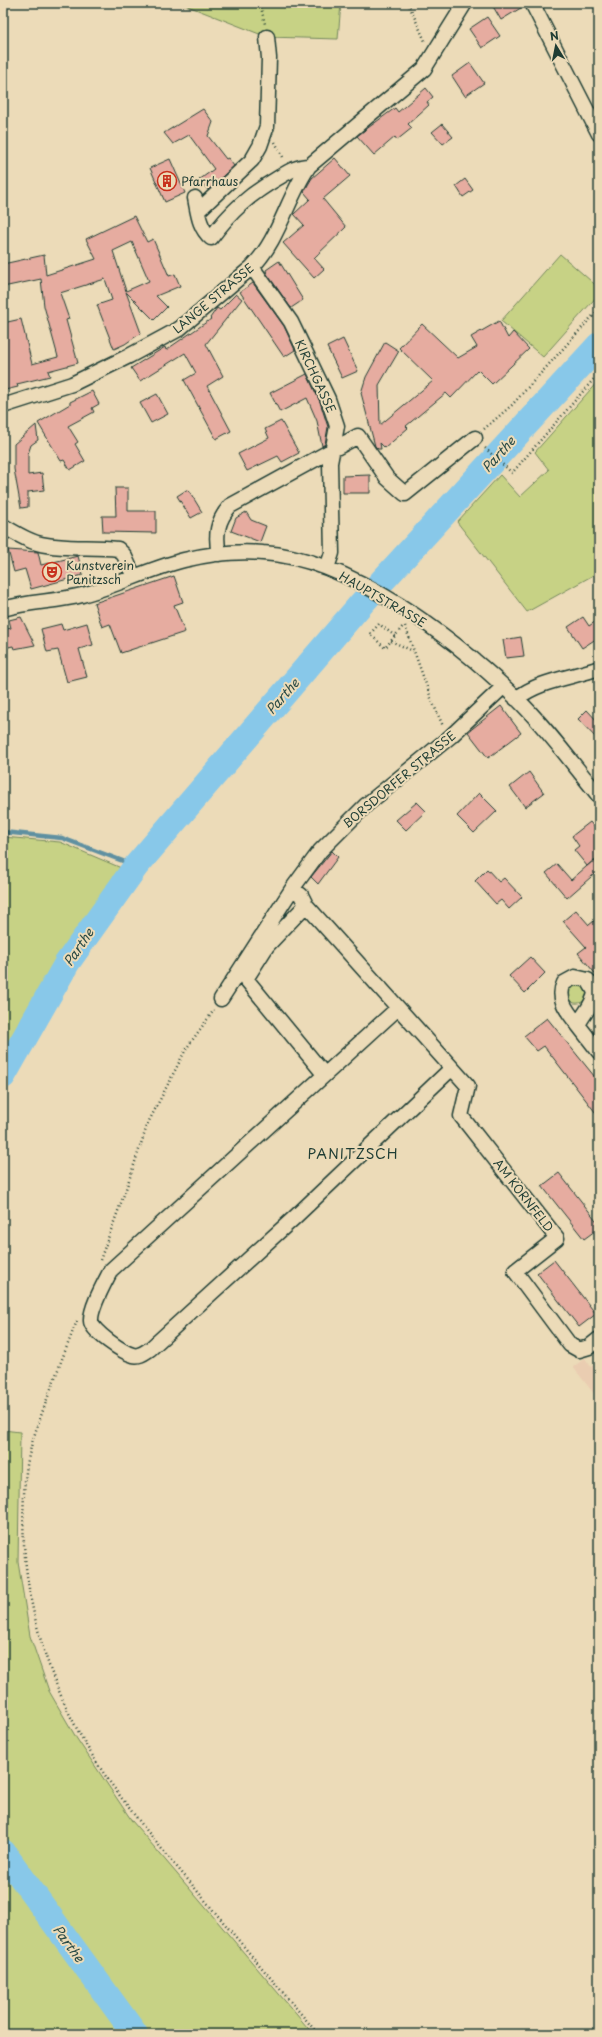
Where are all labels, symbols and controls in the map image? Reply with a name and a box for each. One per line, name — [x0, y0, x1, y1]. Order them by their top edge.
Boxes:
north arrow — [536, 26, 576, 66]
text: N — [548, 26, 560, 45]
building icon: Pfarrhaus — [156, 170, 178, 192]
place label: Pfarrhaus — [181, 172, 239, 190]
street label: LANGE STRASSE — [168, 258, 258, 337]
street label: KIRCHGASSE — [291, 336, 341, 416]
water label: Parthe — [477, 431, 520, 476]
place label: Kunstverein Panitzsch — [66, 556, 134, 588]
theatre icon: Kunstverein Panitzsch — [41, 561, 63, 583]
street label: HAUPTSTRASSE — [336, 567, 430, 631]
water label: Parthe — [261, 673, 304, 718]
street label: BORSDORFER STRASSE — [339, 726, 460, 832]
water label: Parthe — [58, 923, 98, 970]
district label: PANITZSCH — [307, 1143, 399, 1164]
street label: AM KORNFELD — [490, 1155, 558, 1235]
water label: Parthe — [49, 1920, 90, 1967]

